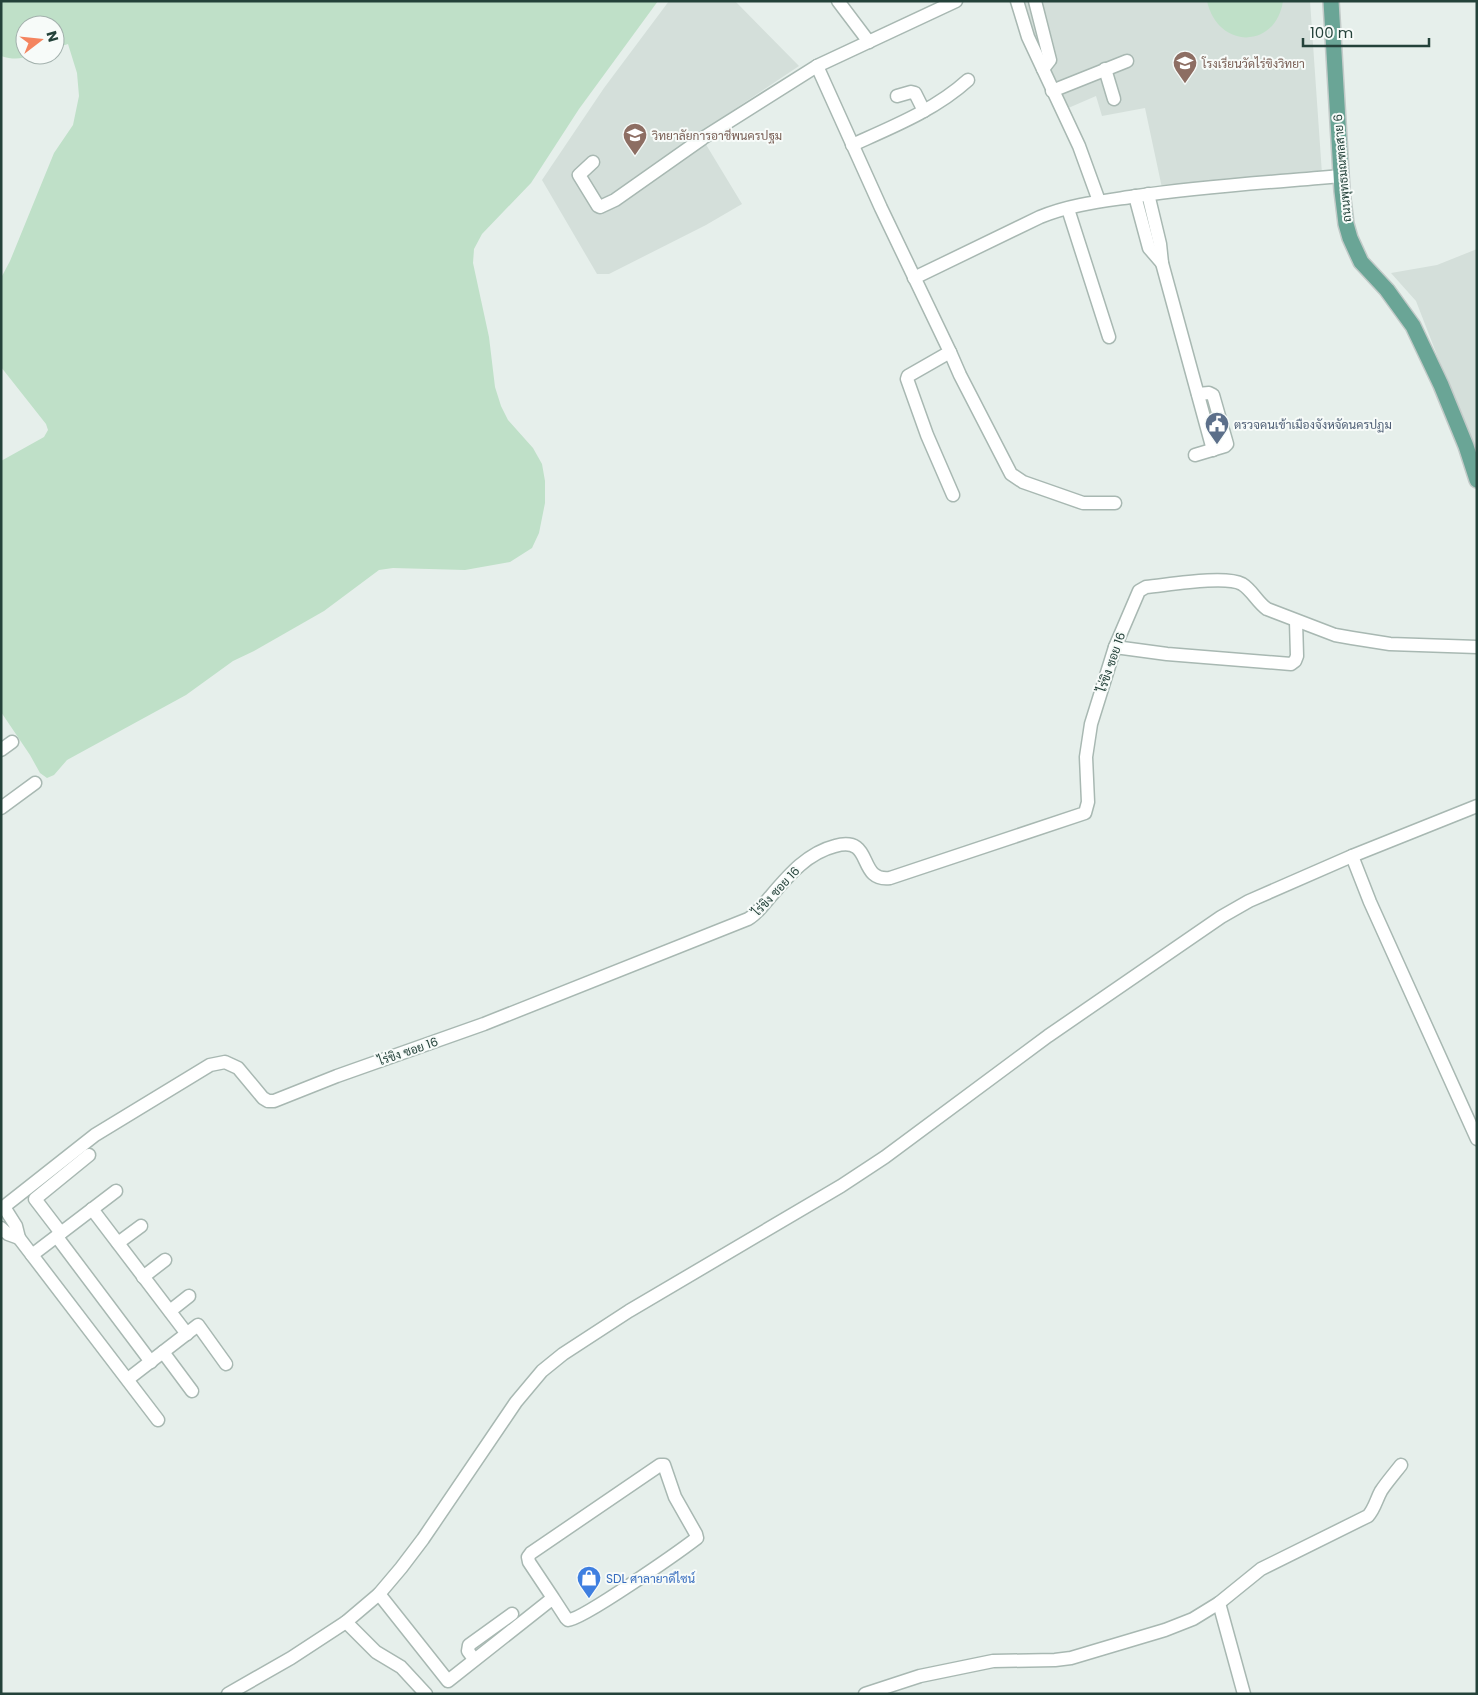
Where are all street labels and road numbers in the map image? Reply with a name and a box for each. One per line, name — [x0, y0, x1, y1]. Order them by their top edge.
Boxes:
street label: ถนนพุทธมณฑลสาย 6 — [1329, 113, 1356, 223]
street label: ไร่ขิง ซอย 16 — [1093, 630, 1129, 695]
street label: ไร่ขิง ซอย 16 — [748, 862, 803, 920]
street label: ไร่ขิง ซอย 16 — [375, 1033, 440, 1069]

